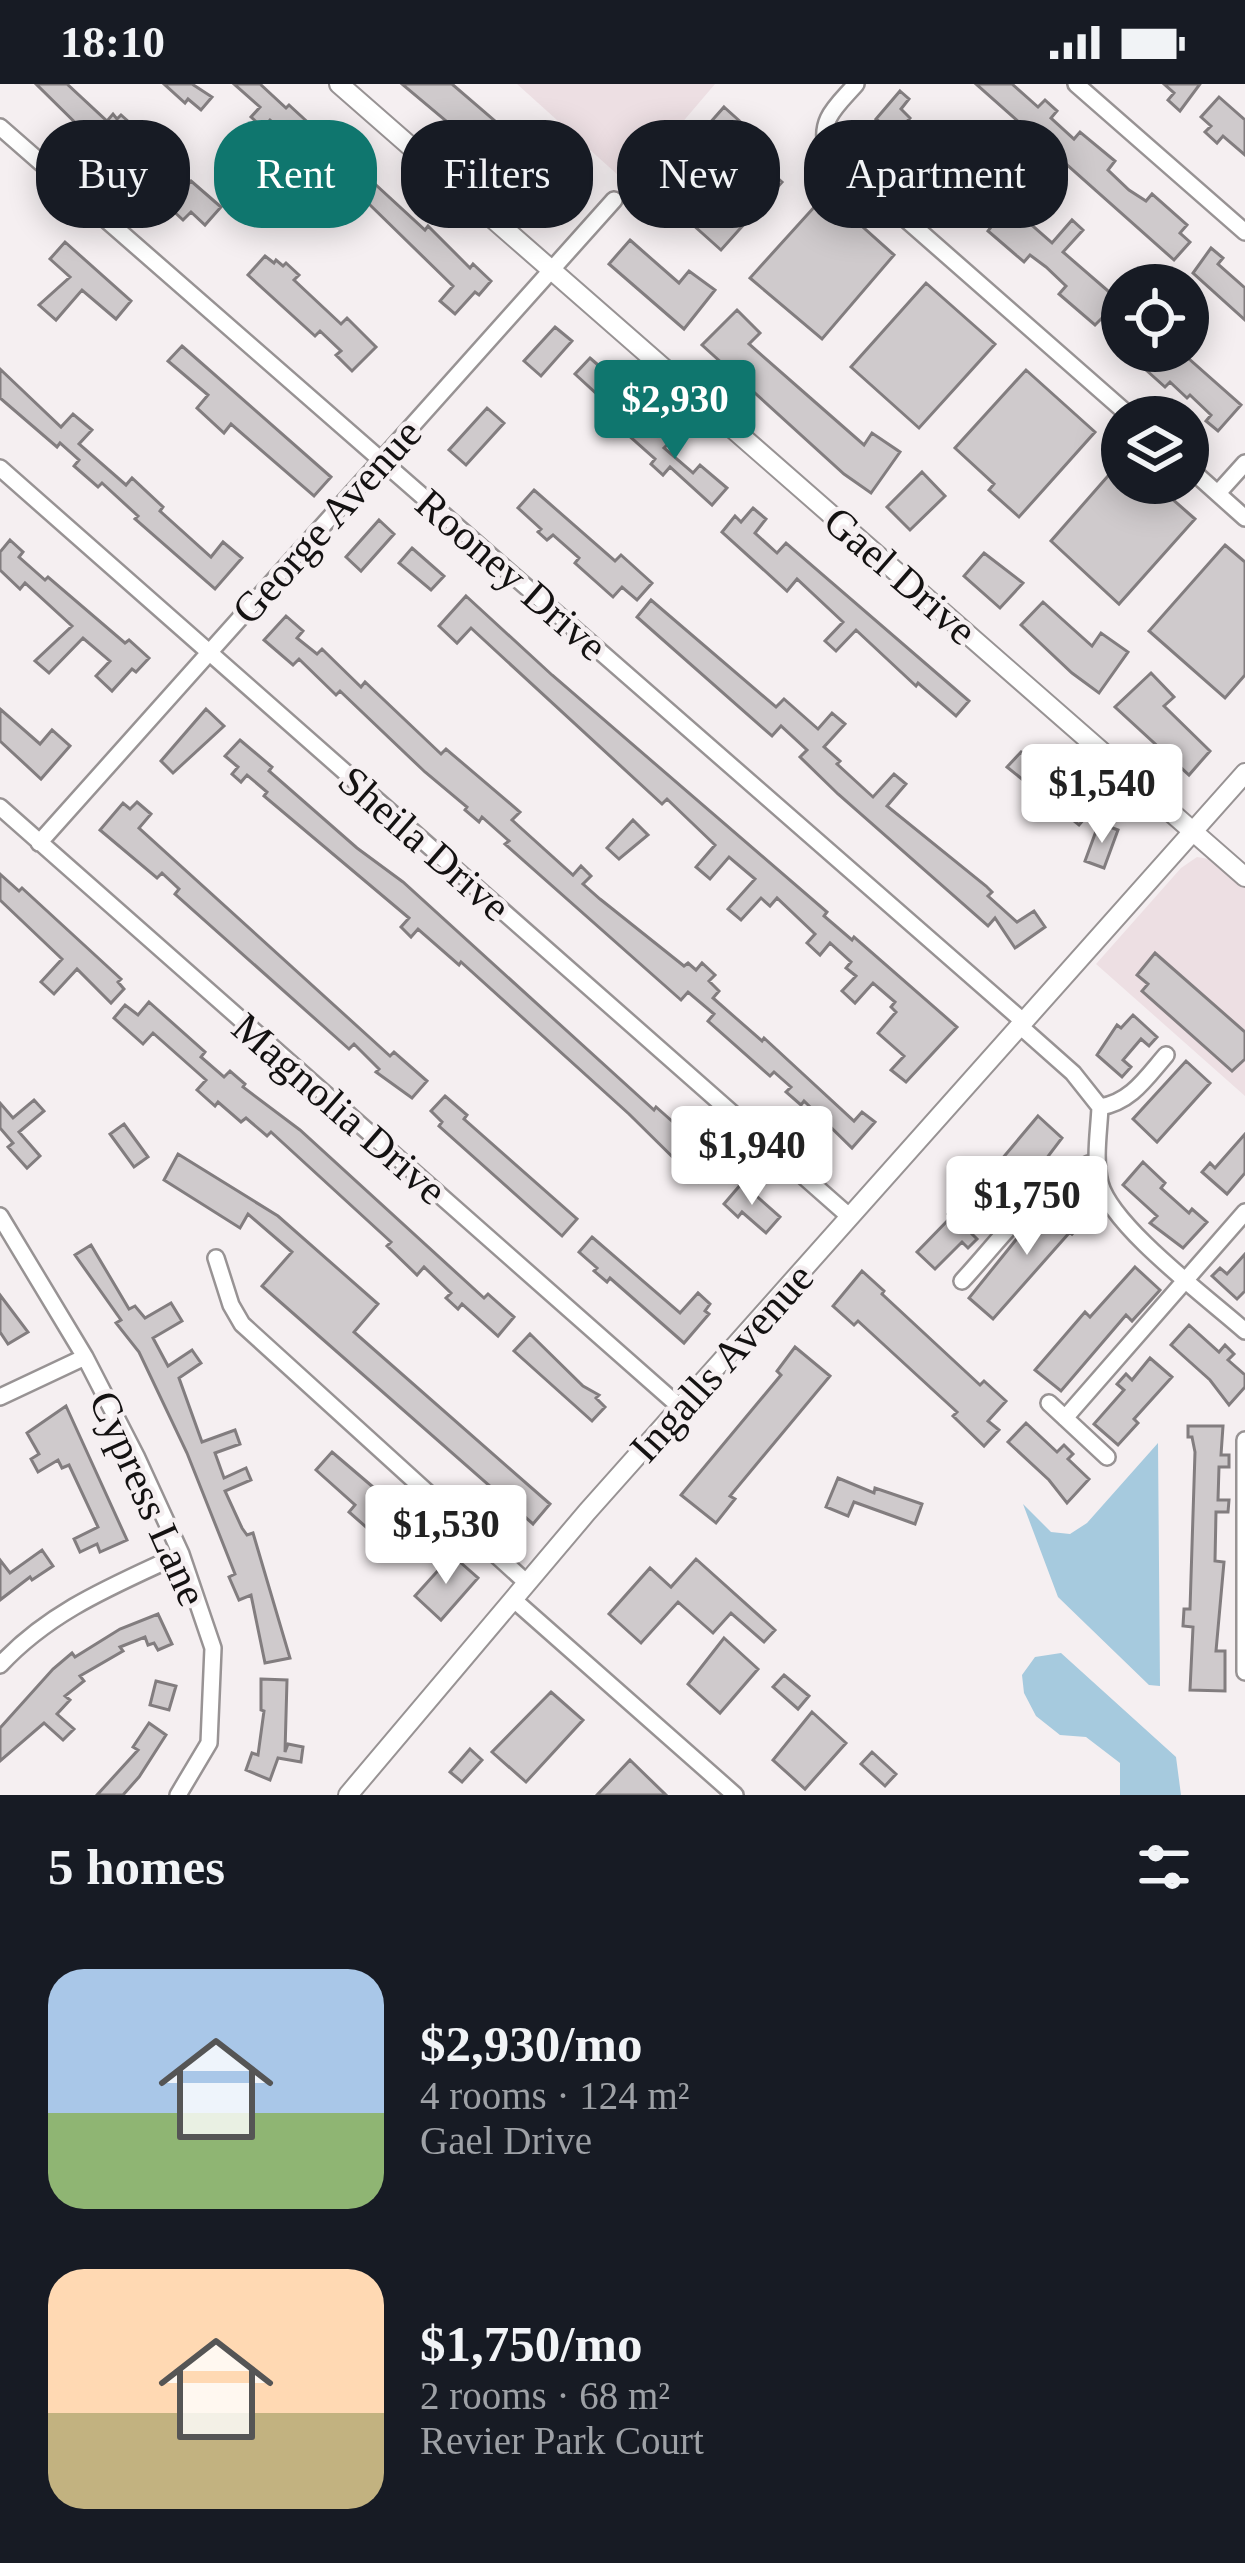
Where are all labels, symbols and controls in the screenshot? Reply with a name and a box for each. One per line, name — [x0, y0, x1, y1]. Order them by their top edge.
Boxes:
text: 18:10 — [60, 17, 165, 67]
chip: Buy — [36, 120, 190, 228]
chip: Rent — [214, 120, 377, 228]
chip: Filters — [401, 120, 593, 228]
chip: New — [617, 120, 780, 228]
chip: Apartment — [804, 120, 1068, 228]
map controls — [1101, 264, 1209, 504]
button: locate — [1101, 264, 1209, 372]
pin: $2,930 — [577, 360, 773, 462]
text: $2,930 — [621, 377, 729, 420]
button: layers — [1101, 396, 1209, 504]
street label: George Avenue — [223, 410, 430, 633]
street label: Rooney Drive — [407, 480, 616, 670]
street label: Gael Drive — [815, 498, 985, 654]
pin: $1,540 — [1004, 744, 1200, 846]
street label: Sheila Drive — [330, 757, 519, 930]
text: $1,540 — [1048, 761, 1156, 804]
street label: Magnolia Drive — [223, 1004, 455, 1214]
pin: $1,940 — [654, 1106, 850, 1208]
text: $1,940 — [698, 1123, 806, 1166]
pin: $1,750 — [929, 1156, 1125, 1258]
text: $1,750 — [973, 1173, 1081, 1216]
street label: Ingalls Avenue — [621, 1254, 822, 1471]
street label: Cypress Lane — [80, 1384, 216, 1613]
pin: $1,530 — [348, 1485, 544, 1587]
text: $1,530 — [392, 1502, 500, 1545]
icon: filters — [1131, 1834, 1197, 1900]
text: 5 homes — [48, 1839, 225, 1895]
text: $2,930/mo — [420, 2016, 642, 2072]
icon: home — [144, 2017, 288, 2161]
text: 4 rooms · 124 m² — [420, 2074, 690, 2117]
text: Gael Drive — [420, 2119, 592, 2162]
text: $1,750/mo — [420, 2316, 642, 2372]
icon: home — [144, 2317, 288, 2461]
text: 2 rooms · 68 m² — [420, 2374, 670, 2417]
text: Revier Park Court — [420, 2419, 704, 2462]

